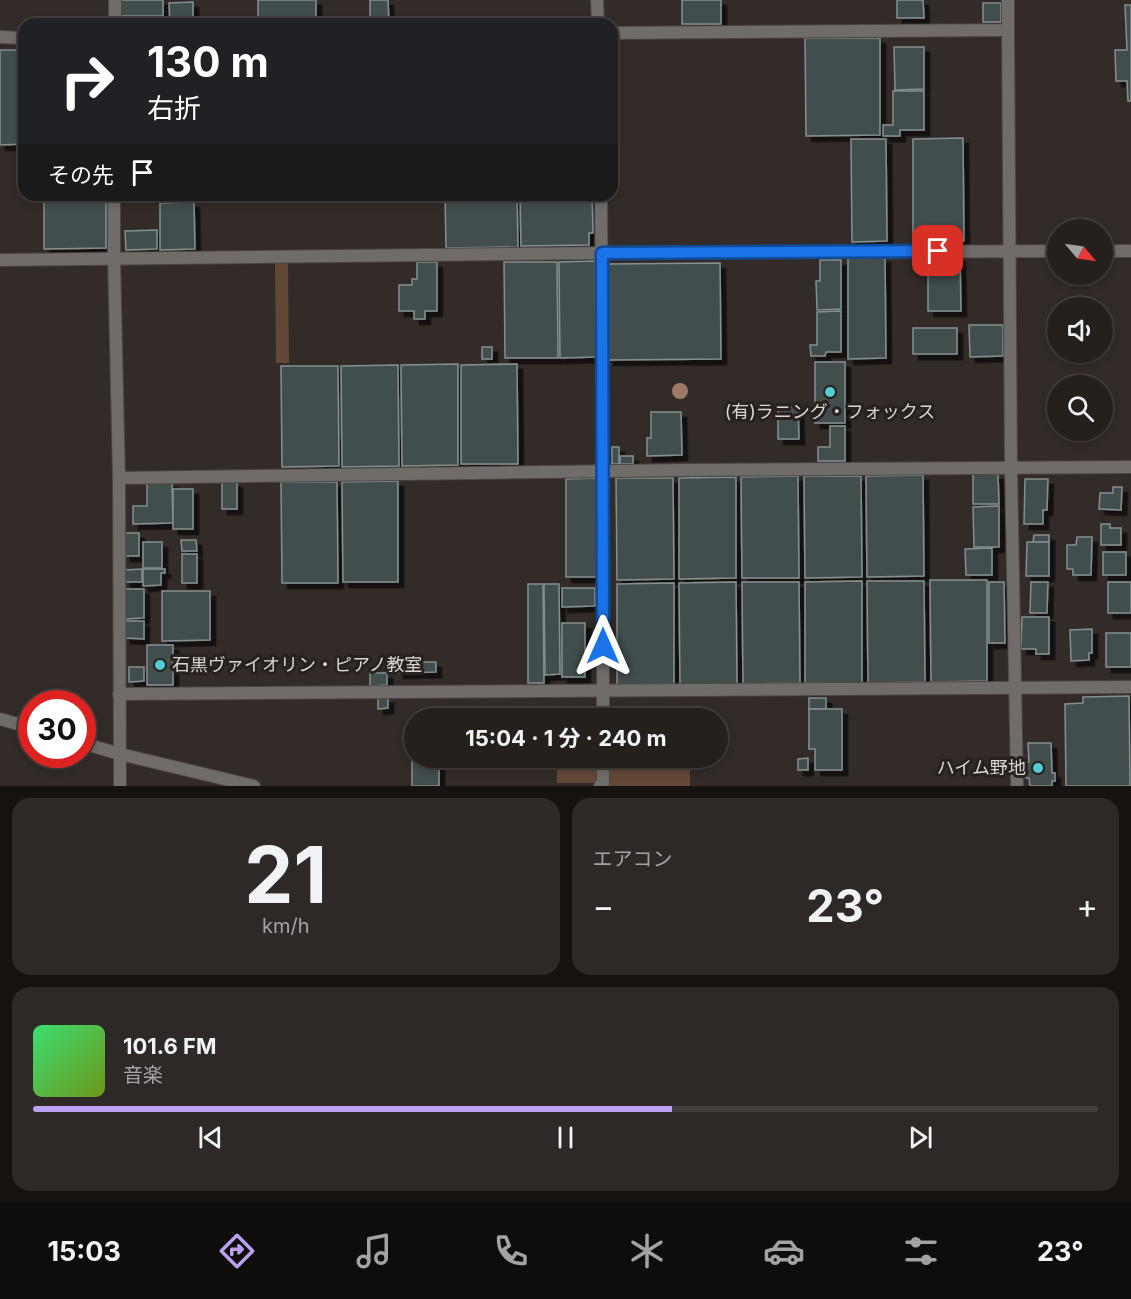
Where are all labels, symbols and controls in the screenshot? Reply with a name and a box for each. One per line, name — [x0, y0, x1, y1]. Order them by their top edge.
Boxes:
text: 130 m — [147, 36, 269, 87]
icon: right — [48, 42, 126, 120]
text: 右折 — [147, 92, 201, 125]
icon: arrive — [126, 156, 159, 189]
text: その先 — [48, 162, 114, 188]
north arrow — [1047, 219, 1113, 285]
map controls — [1047, 219, 1113, 441]
pin — [912, 225, 963, 276]
icon: arrive — [921, 234, 954, 267]
button: sound — [1047, 297, 1113, 363]
button: search — [1047, 375, 1113, 441]
marker: (有)ラニング・フォックス — [823, 385, 837, 399]
place label: (有)ラニング・フォックス — [725, 401, 935, 422]
position arrow — [571, 614, 635, 678]
place label: 石黒ヴァイオリン・ピアノ教室 — [172, 654, 422, 675]
marker: 石黒ヴァイオリン・ピアノ教室 — [153, 658, 167, 672]
speed limit sign: 30 — [18, 690, 96, 768]
text: 15:04 · 1 分 · 240 m — [465, 725, 667, 751]
place label: ハイム野地 — [937, 757, 1026, 778]
marker: ハイム野地 — [1031, 761, 1045, 775]
text: 21 — [244, 827, 327, 922]
text: エアコン — [593, 847, 673, 871]
text: 23° — [806, 878, 884, 933]
text: − — [593, 886, 614, 926]
text: + — [1076, 886, 1098, 926]
text: km/h — [262, 914, 310, 938]
text: 101.6 FM — [123, 1033, 216, 1059]
text: 音楽 — [123, 1063, 163, 1087]
icon: previous — [194, 1121, 227, 1154]
icon: pause — [549, 1121, 582, 1154]
icon: next — [904, 1121, 937, 1154]
icon: directions — [216, 1230, 258, 1272]
icon: music — [353, 1230, 395, 1272]
icon: phone — [490, 1230, 532, 1272]
icon: climate — [626, 1230, 668, 1272]
icon: car — [763, 1230, 805, 1272]
icon: filters — [900, 1230, 942, 1272]
text: 15:03 — [47, 1235, 121, 1268]
text: 23° — [1037, 1235, 1084, 1268]

